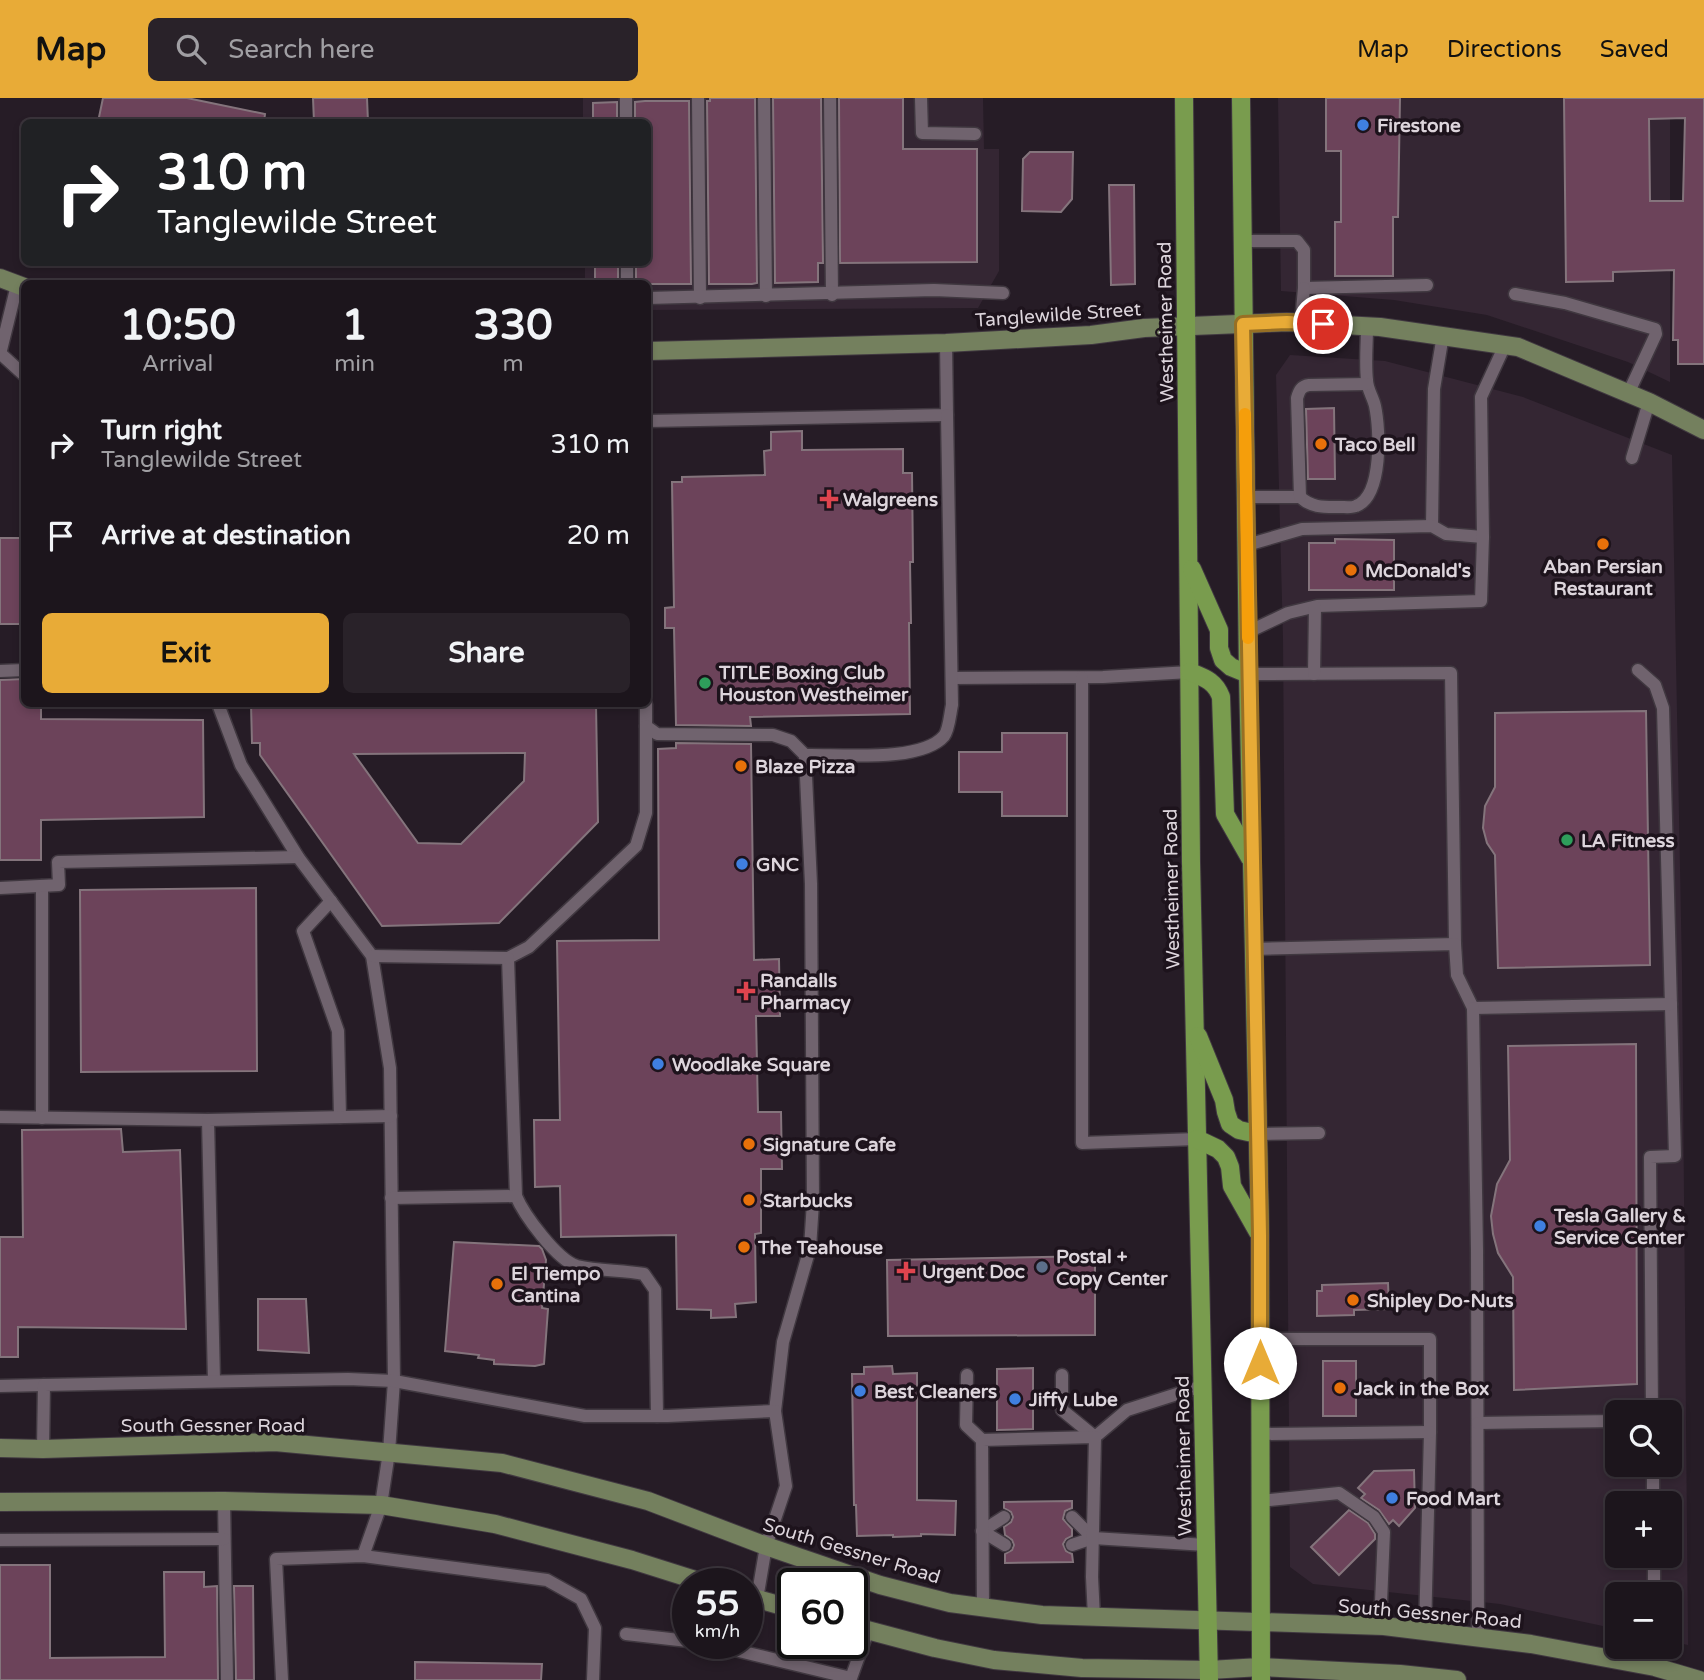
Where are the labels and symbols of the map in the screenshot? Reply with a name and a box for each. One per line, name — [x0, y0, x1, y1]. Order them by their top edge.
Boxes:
place label: Firestone — [1377, 115, 1461, 137]
marker: Firestone — [1355, 117, 1371, 133]
street label: Westheimer Road — [1154, 241, 1178, 402]
pin — [1293, 294, 1353, 354]
street label: Tanglewilde Street — [974, 298, 1142, 332]
place label: Taco Bell — [1334, 434, 1416, 456]
marker: Taco Bell — [1313, 436, 1329, 452]
place label: Walgreens — [843, 489, 938, 512]
marker: Walgreens — [821, 491, 837, 507]
marker: Aban Persian Restaurant — [1595, 536, 1611, 552]
place label: Aban Persian Restaurant — [1543, 556, 1663, 600]
place label: McDonald's — [1365, 560, 1471, 582]
marker: McDonald's — [1343, 562, 1359, 578]
place label: TITLE Boxing Club Houston Westheimer — [718, 662, 909, 706]
marker: TITLE Boxing Club Houston Westheimer — [697, 675, 713, 691]
place label: Blaze Pizza — [755, 756, 856, 778]
marker: Blaze Pizza — [733, 758, 749, 774]
street label: Westheimer Road — [1160, 808, 1184, 969]
place label: LA Fitness — [1581, 830, 1675, 852]
marker: LA Fitness — [1559, 832, 1575, 848]
place label: GNC — [756, 854, 799, 876]
marker: GNC — [734, 856, 750, 872]
place label: Randalls Pharmacy — [760, 970, 851, 1015]
marker: Randalls Pharmacy — [738, 983, 754, 999]
place label: Woodlake Square — [672, 1054, 831, 1077]
marker: Woodlake Square — [650, 1056, 666, 1072]
place label: Signature Cafe — [763, 1134, 896, 1157]
marker: Signature Cafe — [741, 1136, 757, 1152]
place label: Starbucks — [763, 1190, 853, 1212]
marker: Starbucks — [741, 1192, 757, 1208]
place label: Tesla Gallery & Service Center — [1553, 1205, 1686, 1249]
marker: Tesla Gallery & Service Center — [1532, 1218, 1548, 1234]
place label: The Teahouse — [757, 1237, 883, 1259]
marker: The Teahouse — [736, 1239, 752, 1255]
place label: Postal + Copy Center — [1056, 1246, 1168, 1291]
marker: Postal + Copy Center — [1034, 1259, 1050, 1275]
marker: Urgent Doc — [896, 1261, 916, 1281]
place label: Urgent Doc — [922, 1261, 1025, 1284]
place label: El Tiempo Cantina — [511, 1263, 601, 1307]
marker: El Tiempo Cantina — [489, 1276, 505, 1292]
place label: Shipley Do-Nuts — [1367, 1290, 1514, 1313]
marker: Shipley Do-Nuts — [1345, 1292, 1361, 1308]
position arrow — [1223, 1326, 1297, 1400]
street label: Westheimer Road — [1172, 1375, 1196, 1536]
place label: Jack in the Box — [1353, 1378, 1489, 1400]
marker: Jack in the Box — [1332, 1380, 1348, 1396]
place label: Best Cleaners — [874, 1381, 997, 1403]
marker: Best Cleaners — [852, 1383, 868, 1399]
place label: Jiffy Lube — [1028, 1389, 1118, 1412]
marker: Jiffy Lube — [1007, 1391, 1023, 1407]
street label: South Gessner Road — [121, 1415, 305, 1437]
place label: Food Mart — [1406, 1488, 1501, 1510]
marker: Food Mart — [1384, 1490, 1400, 1506]
street label: South Gessner Road — [760, 1513, 943, 1588]
speed limit sign: 60 — [777, 1568, 868, 1659]
street label: South Gessner Road — [1337, 1595, 1523, 1633]

